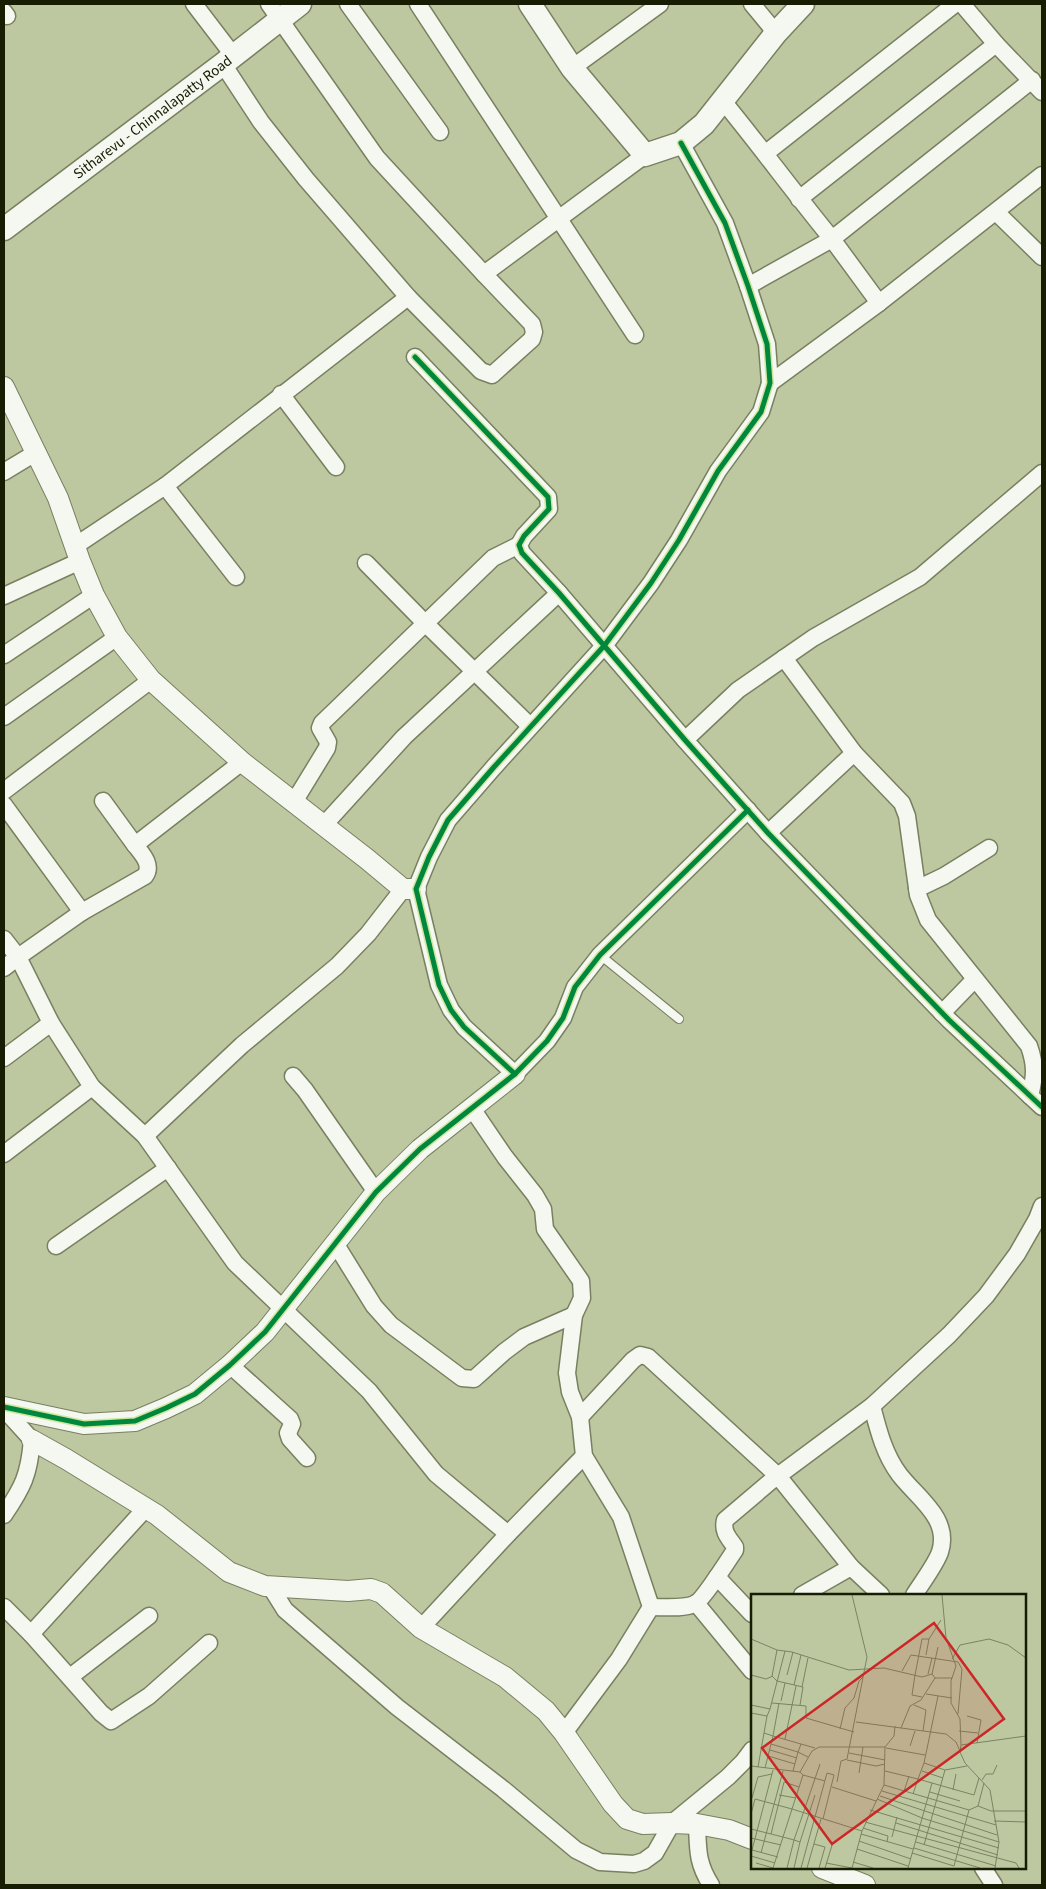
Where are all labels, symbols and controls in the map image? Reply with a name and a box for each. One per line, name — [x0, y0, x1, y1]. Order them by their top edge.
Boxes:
street label: Sitharevu - Chinnalapatty Road — [69, 51, 237, 184]
inset map — [751, 1594, 1026, 1869]

